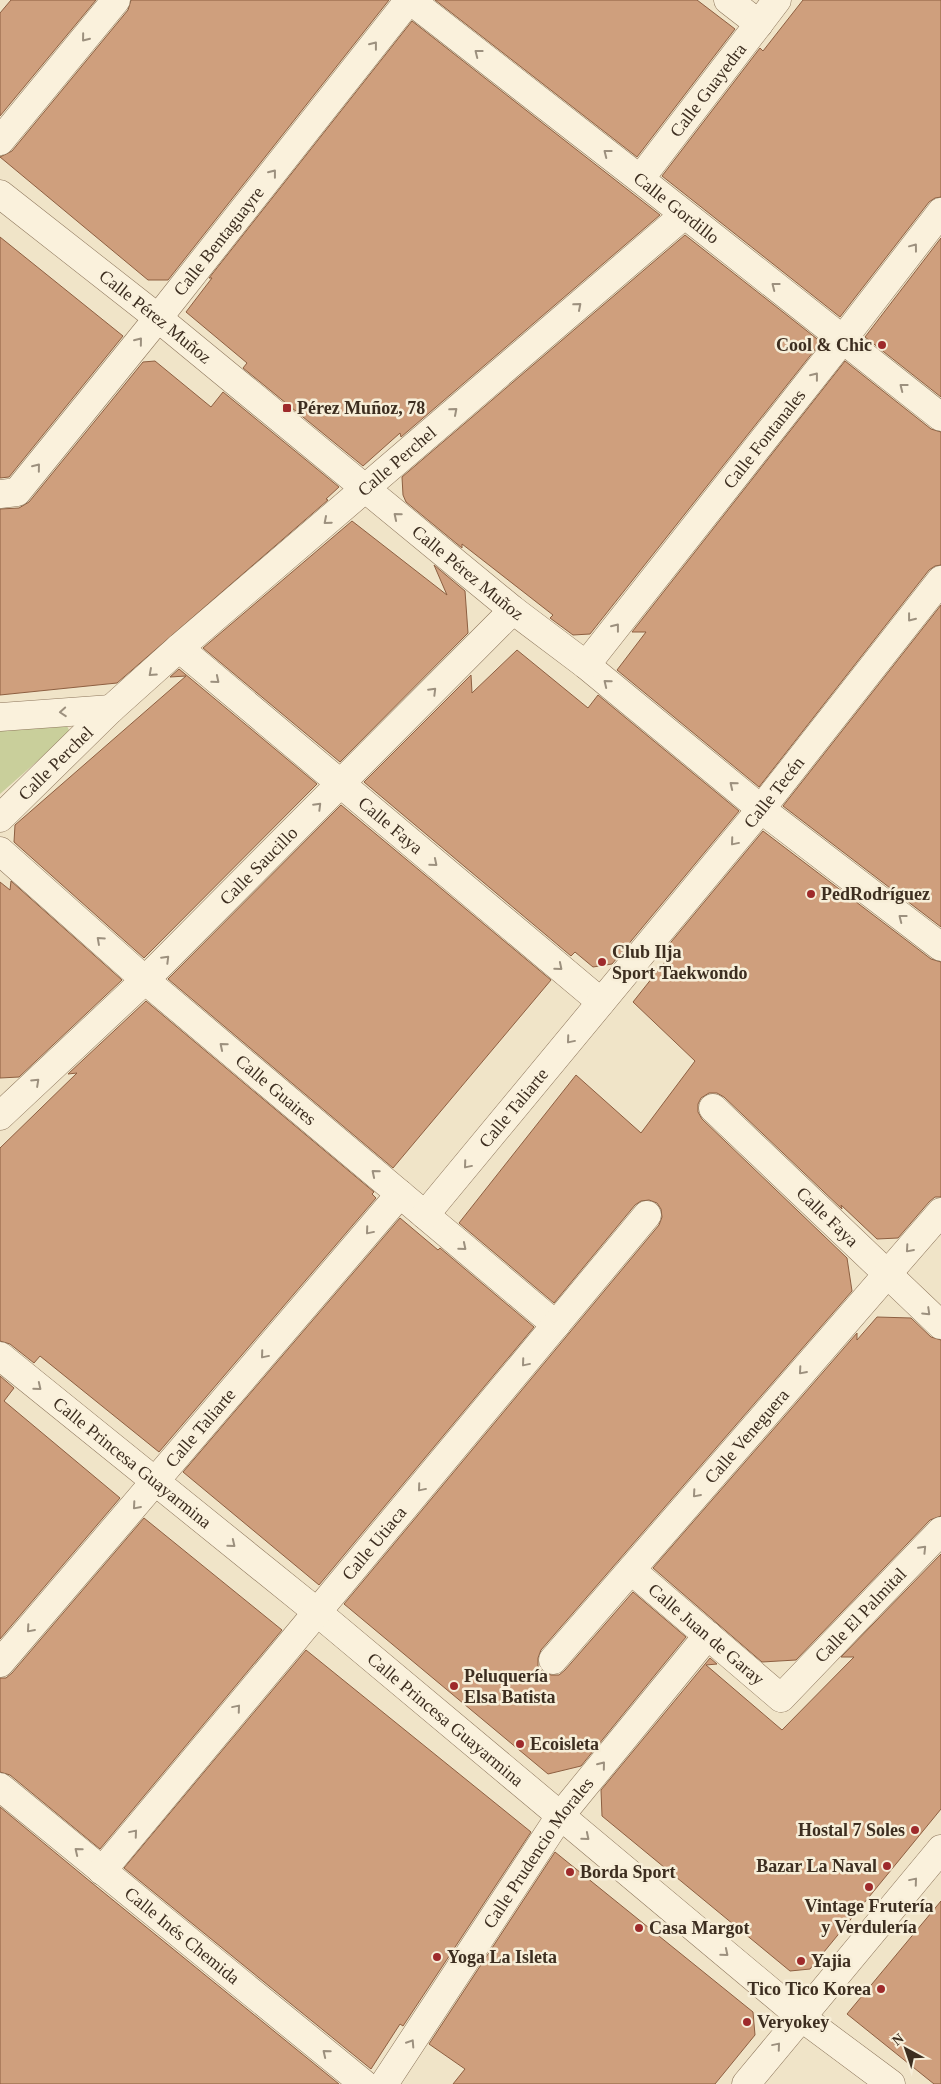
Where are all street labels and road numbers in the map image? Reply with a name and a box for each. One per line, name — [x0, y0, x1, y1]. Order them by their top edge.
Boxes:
street label: Calle Guayedra — [666, 39, 750, 141]
street label: Calle Gordillo — [630, 168, 723, 248]
street label: Calle Bentaguayre — [169, 183, 268, 300]
street label: Calle Pérez Muñoz — [95, 266, 215, 368]
street label: Calle Fontanales — [719, 385, 809, 492]
street label: Calle Perchel — [354, 422, 440, 500]
street label: Calle Pérez Muñoz — [408, 521, 527, 624]
street label: Calle Perchel — [14, 722, 97, 804]
street label: Calle Tecén — [740, 753, 808, 832]
street label: Calle Faya — [354, 793, 427, 858]
street label: Calle Saucillo — [216, 823, 302, 909]
street label: Calle Guaires — [232, 1051, 320, 1129]
street label: Calle Taliarte — [475, 1064, 552, 1152]
street label: Calle Faya — [792, 1183, 862, 1251]
street label: Calle Taliarte — [161, 1384, 240, 1471]
street label: Calle Veneguera — [701, 1385, 793, 1487]
street label: Calle Princesa Guayarmina — [49, 1393, 215, 1533]
street label: Calle Utiaca — [338, 1502, 411, 1584]
street label: Calle El Palmital — [811, 1564, 910, 1666]
street label: Calle Juan de Garay — [644, 1579, 768, 1689]
street label: Calle Princesa Guayarmina — [363, 1649, 527, 1790]
street label: Calle Prudencio Morales — [479, 1773, 597, 1932]
street label: Calle Inés Chemida — [121, 1883, 243, 1988]

